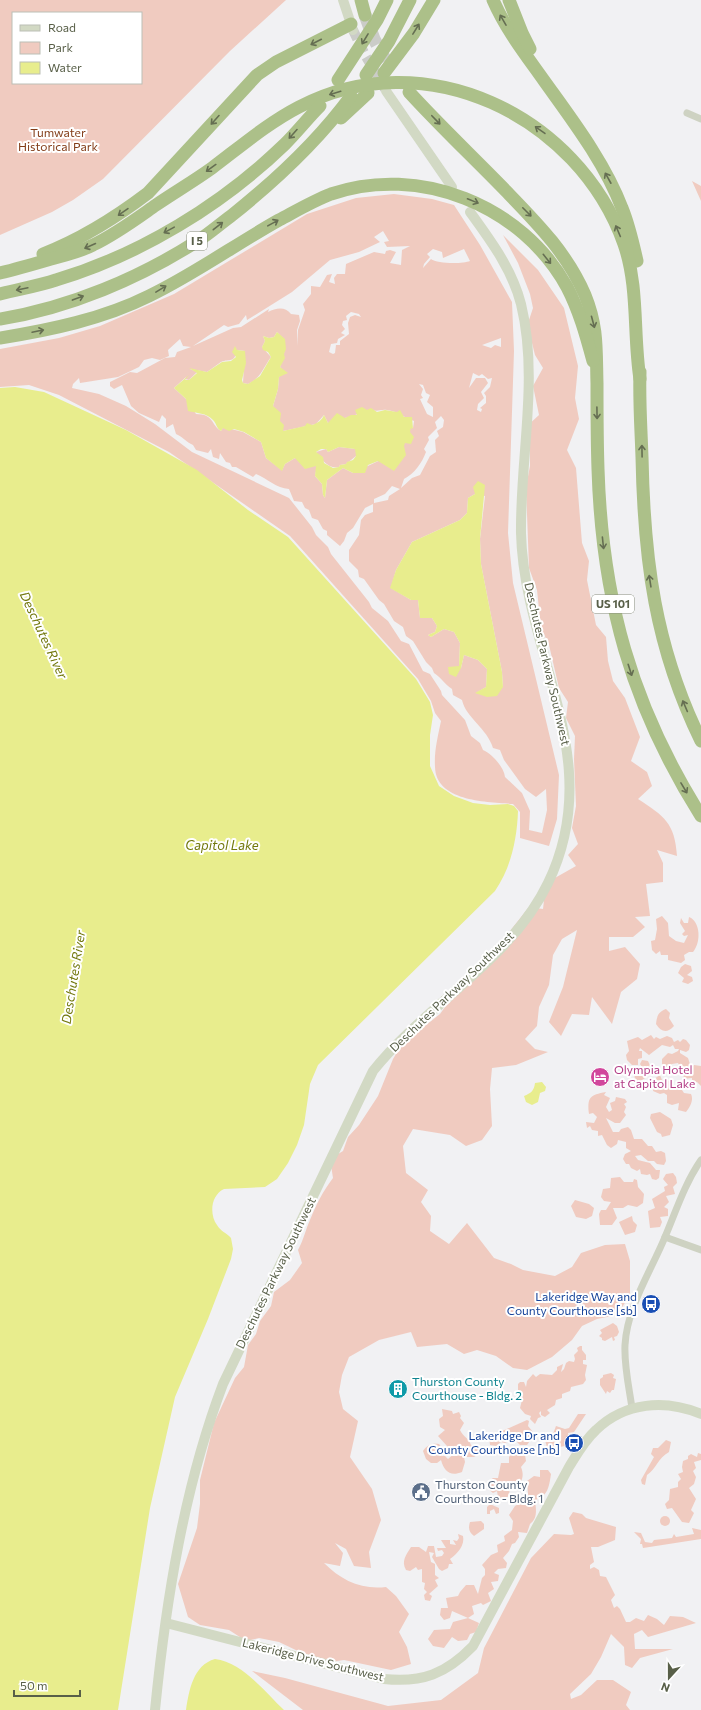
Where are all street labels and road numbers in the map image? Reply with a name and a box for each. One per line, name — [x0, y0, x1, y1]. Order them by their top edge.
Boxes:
road number: I 5 — [187, 232, 207, 250]
street label: Deschutes Parkway Southwest — [522, 581, 574, 747]
road number: US 101 — [592, 595, 634, 613]
street label: Deschutes Parkway Southwest — [386, 928, 516, 1054]
street label: Deschutes Parkway Southwest — [232, 1194, 318, 1351]
street label: Lakeridge Drive Southwest — [241, 1635, 386, 1683]

